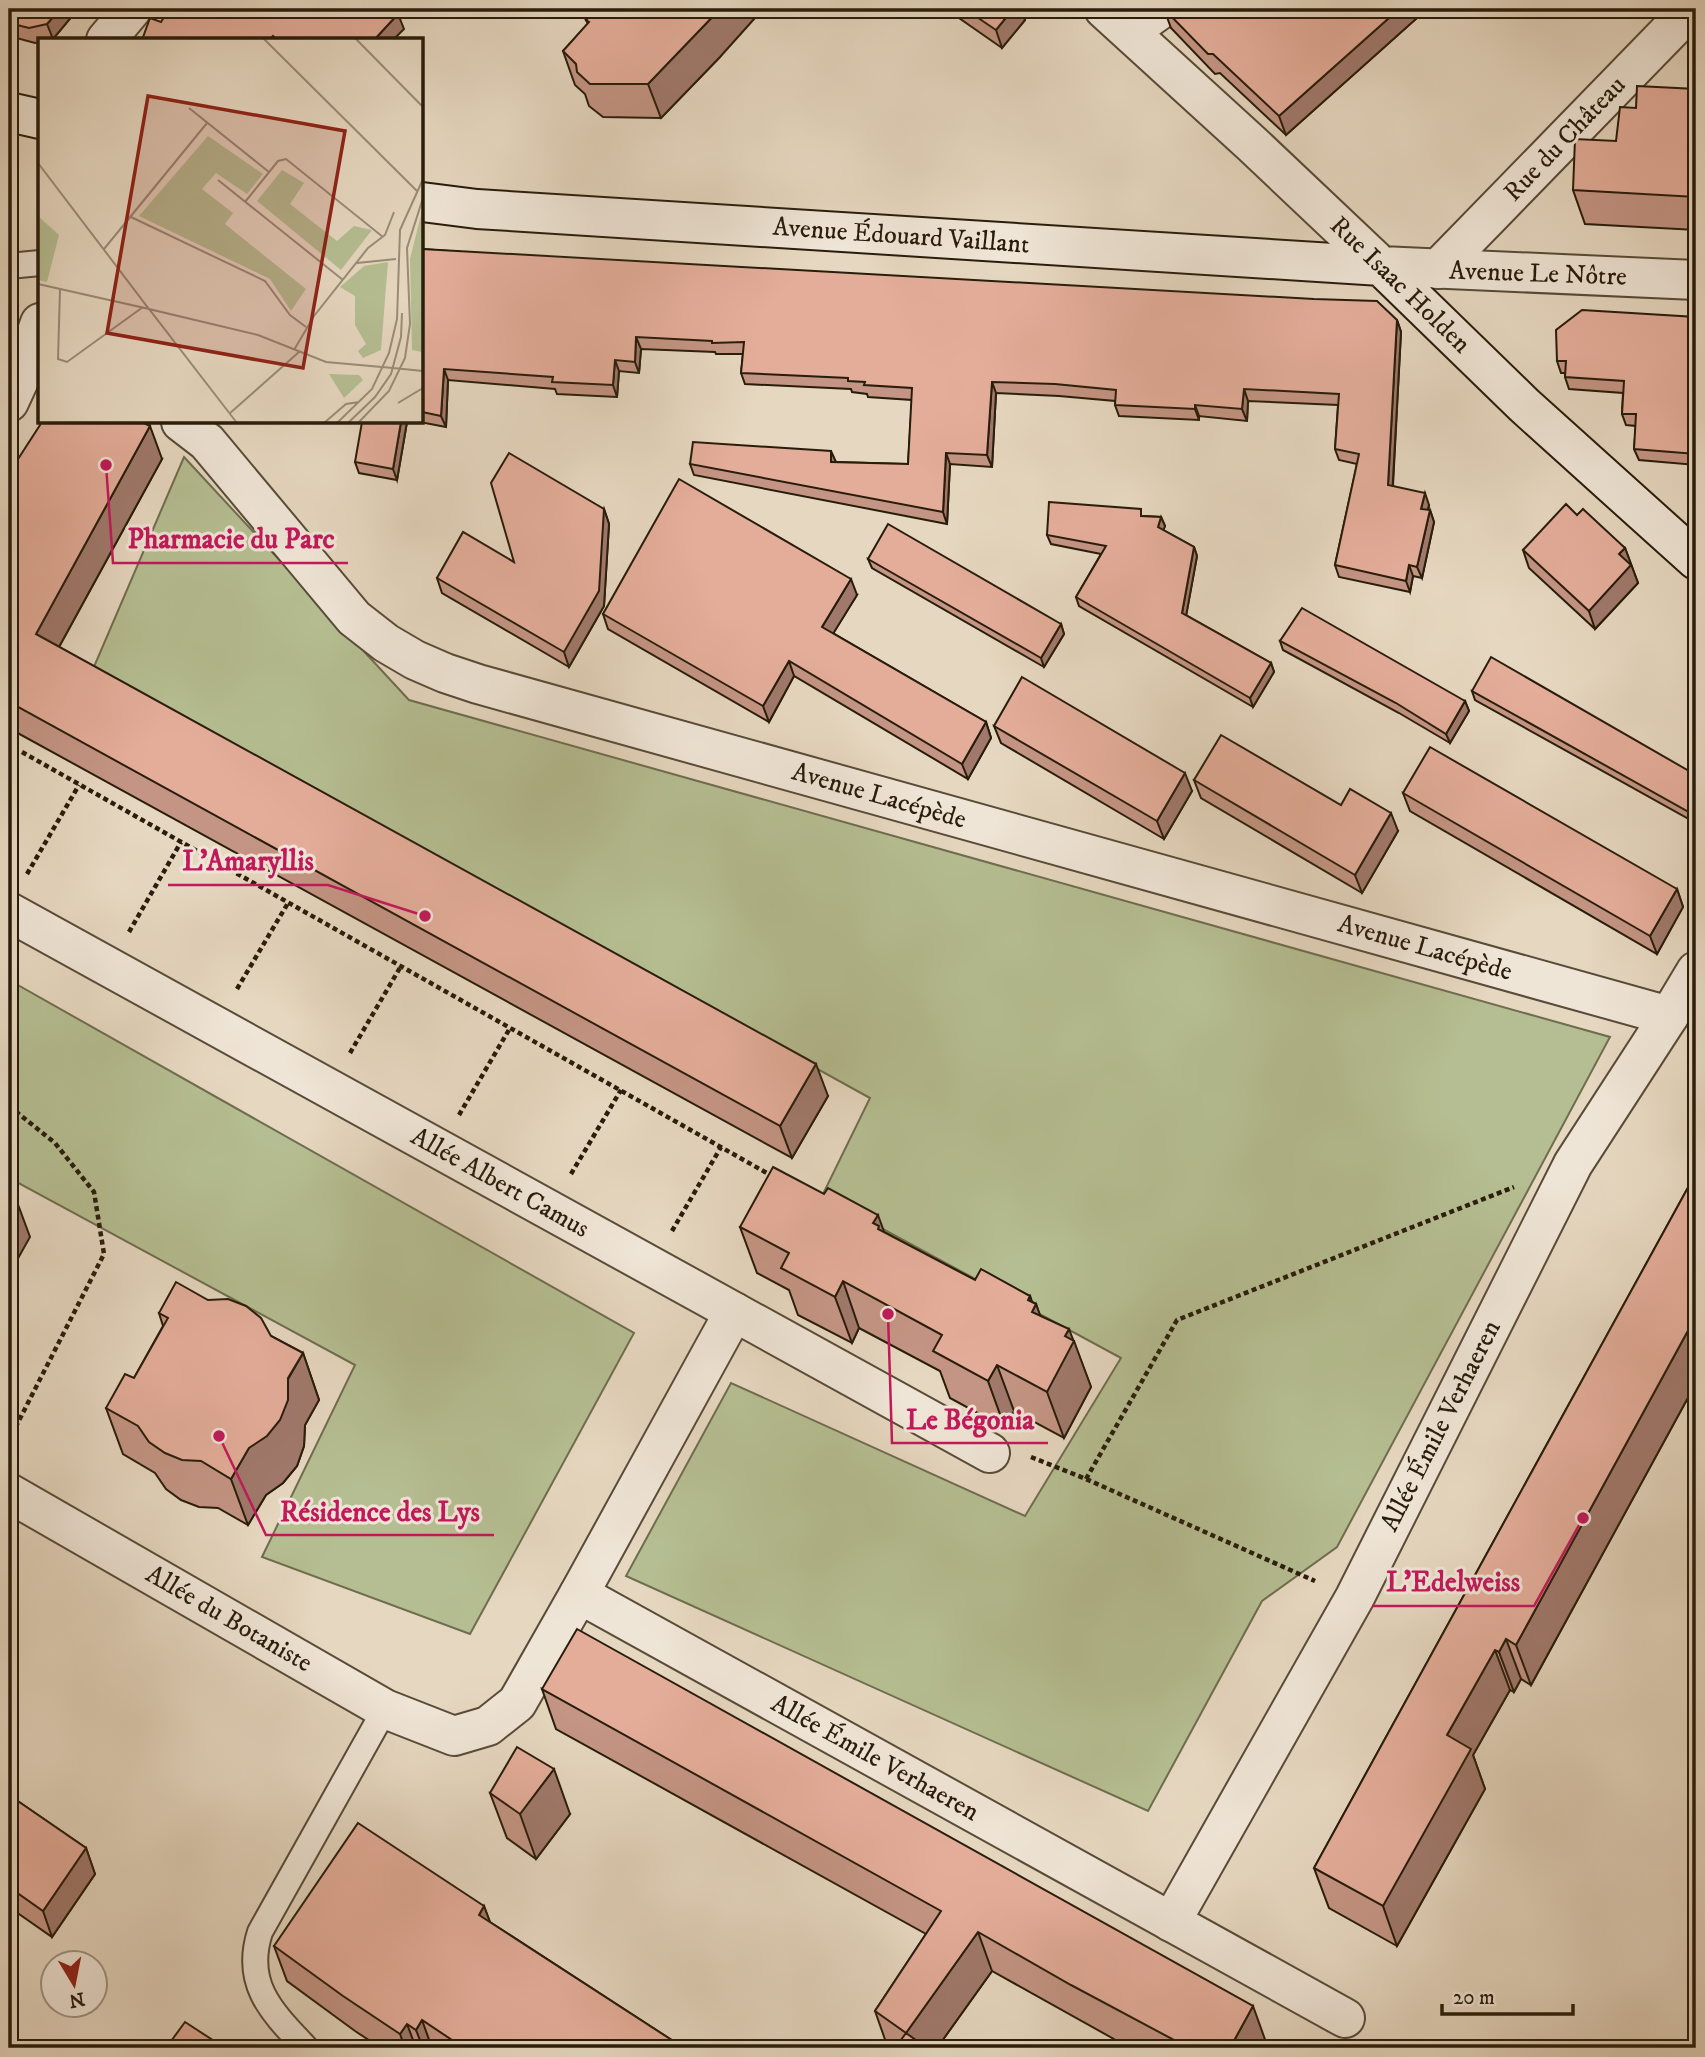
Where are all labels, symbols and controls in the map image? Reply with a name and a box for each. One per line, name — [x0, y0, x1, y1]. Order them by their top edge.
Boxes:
inset map — [38, 38, 424, 424]
street label: Rue du Château — [1497, 69, 1633, 209]
street label: Rue Isaac Holden — [1323, 209, 1478, 361]
street label: Avenue Édouard Vaillant — [771, 211, 1031, 261]
street label: Avenue Le Nôtre — [1449, 254, 1627, 294]
callout: Pharmacie du Parc — [113, 514, 348, 563]
text: Pharmacie du Parc — [127, 522, 335, 557]
street label: Avenue Lacépède — [788, 755, 970, 837]
callout: L'Amaryllis — [168, 836, 328, 885]
text: L'Amaryllis — [182, 844, 314, 879]
street label: Avenue Lacépède — [1334, 907, 1516, 989]
street label: Allée Albert Camus — [405, 1120, 595, 1246]
street label: Allée Émile Verhaeren — [1373, 1314, 1509, 1537]
callout: Le Bégonia — [892, 1394, 1048, 1443]
text: Le Bégonia — [906, 1403, 1035, 1438]
callout: Résidence des Lys — [266, 1486, 494, 1535]
text: Résidence des Lys — [280, 1495, 481, 1530]
callout: L'Edelweiss — [1372, 1557, 1534, 1606]
street label: Allée du Botaniste — [140, 1558, 318, 1680]
text: L'Edelweiss — [1386, 1565, 1521, 1600]
street label: Allée Émile Verhaeren — [765, 1687, 985, 1829]
north arrow — [38, 1948, 108, 2018]
scale bar — [1442, 1973, 1574, 2017]
text: 20 m — [1453, 1985, 1495, 2011]
text: N — [67, 1987, 86, 2012]

